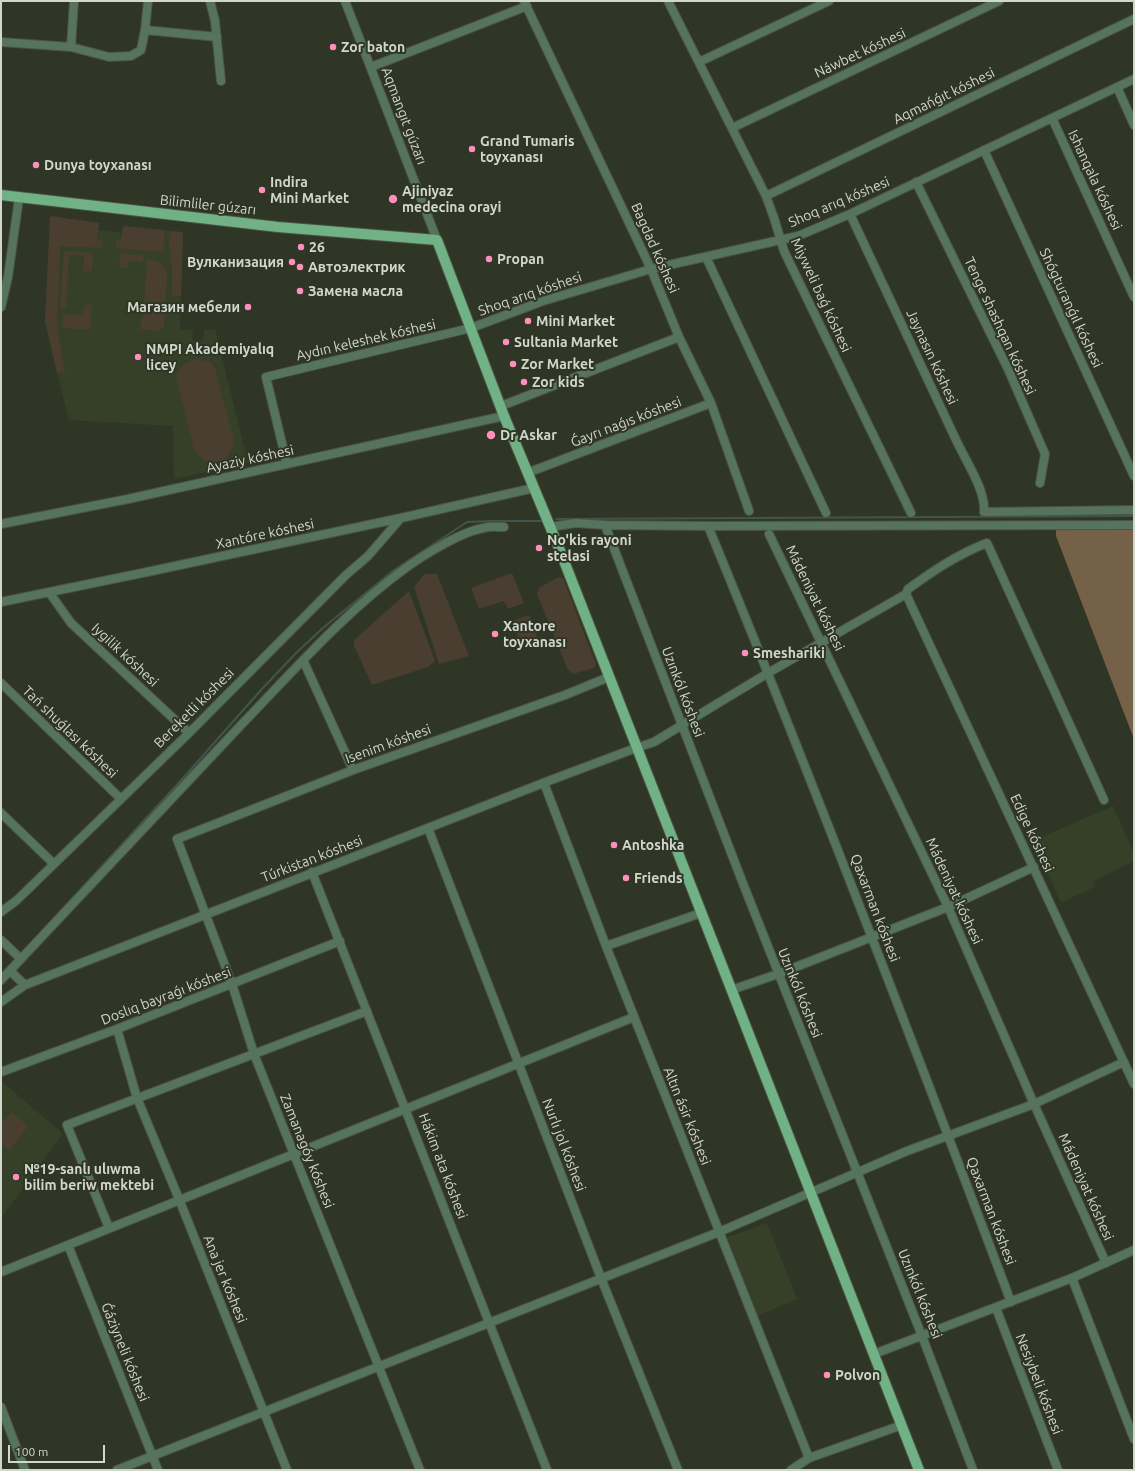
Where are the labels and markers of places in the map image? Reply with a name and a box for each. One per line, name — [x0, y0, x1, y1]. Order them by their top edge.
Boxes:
place label: Zor baton — [341, 39, 405, 55]
marker: Zor baton — [328, 42, 338, 52]
place label: Grand Tumaris toyxanası — [480, 133, 575, 166]
marker: Grand Tumaris toyxanası — [467, 144, 477, 154]
place label: Dunya toyxanası — [44, 157, 152, 173]
marker: Dunya toyxanası — [31, 160, 41, 170]
place label: Indira Mini Market — [270, 174, 349, 206]
place label: Ajiniyaz medecina orayi — [402, 183, 501, 216]
marker: Indira Mini Market — [257, 185, 267, 195]
marker: Ajiniyaz medecina orayi — [387, 193, 399, 205]
place label: 26 — [309, 239, 325, 255]
marker: 26 — [296, 242, 306, 252]
place label: Propan — [497, 251, 544, 267]
place label: Вулканизация — [187, 254, 284, 270]
marker: Propan — [484, 254, 494, 264]
marker: Вулканизация — [287, 257, 297, 267]
place label: Автоэлектрик — [308, 259, 406, 275]
marker: Автоэлектрик — [295, 262, 305, 272]
place label: Замена масла — [308, 283, 403, 299]
marker: Замена масла — [295, 286, 305, 296]
place label: Магазин мебели — [127, 299, 240, 315]
marker: Магазин мебели — [243, 302, 253, 312]
place label: Mini Market — [536, 313, 615, 329]
marker: Mini Market — [523, 316, 533, 326]
place label: Sultania Market — [514, 334, 618, 350]
marker: Sultania Market — [501, 337, 511, 347]
place label: NMPI Akademiyalıq licey — [146, 341, 274, 374]
marker: NMPI Akademiyalıq licey — [133, 352, 143, 362]
place label: Zor Market — [521, 356, 594, 372]
marker: Zor Market — [508, 359, 518, 369]
place label: Zor kids — [532, 374, 584, 390]
marker: Zor kids — [519, 377, 529, 387]
place label: Dr Askar — [500, 427, 557, 443]
marker: Dr Askar — [485, 429, 497, 441]
place label: No'kis rayoni stelasi — [547, 532, 632, 564]
marker: No'kis rayoni stelasi — [534, 543, 544, 553]
place label: Xantore toyxanası — [503, 618, 566, 650]
marker: Xantore toyxanası — [490, 629, 500, 639]
place label: Smeshariki — [753, 645, 825, 661]
marker: Smeshariki — [740, 648, 750, 658]
place label: Antoshka — [622, 837, 684, 853]
marker: Antoshka — [609, 840, 619, 850]
place label: Friends — [634, 870, 682, 886]
marker: Friends — [621, 873, 631, 883]
place label: №19-sanlı ulıwma bilim beriw mektebi — [24, 1161, 154, 1194]
marker: №19-sanlı ulıwma bilim beriw mektebi — [11, 1172, 21, 1182]
place label: Polvon — [835, 1367, 880, 1383]
marker: Polvon — [822, 1370, 832, 1380]

